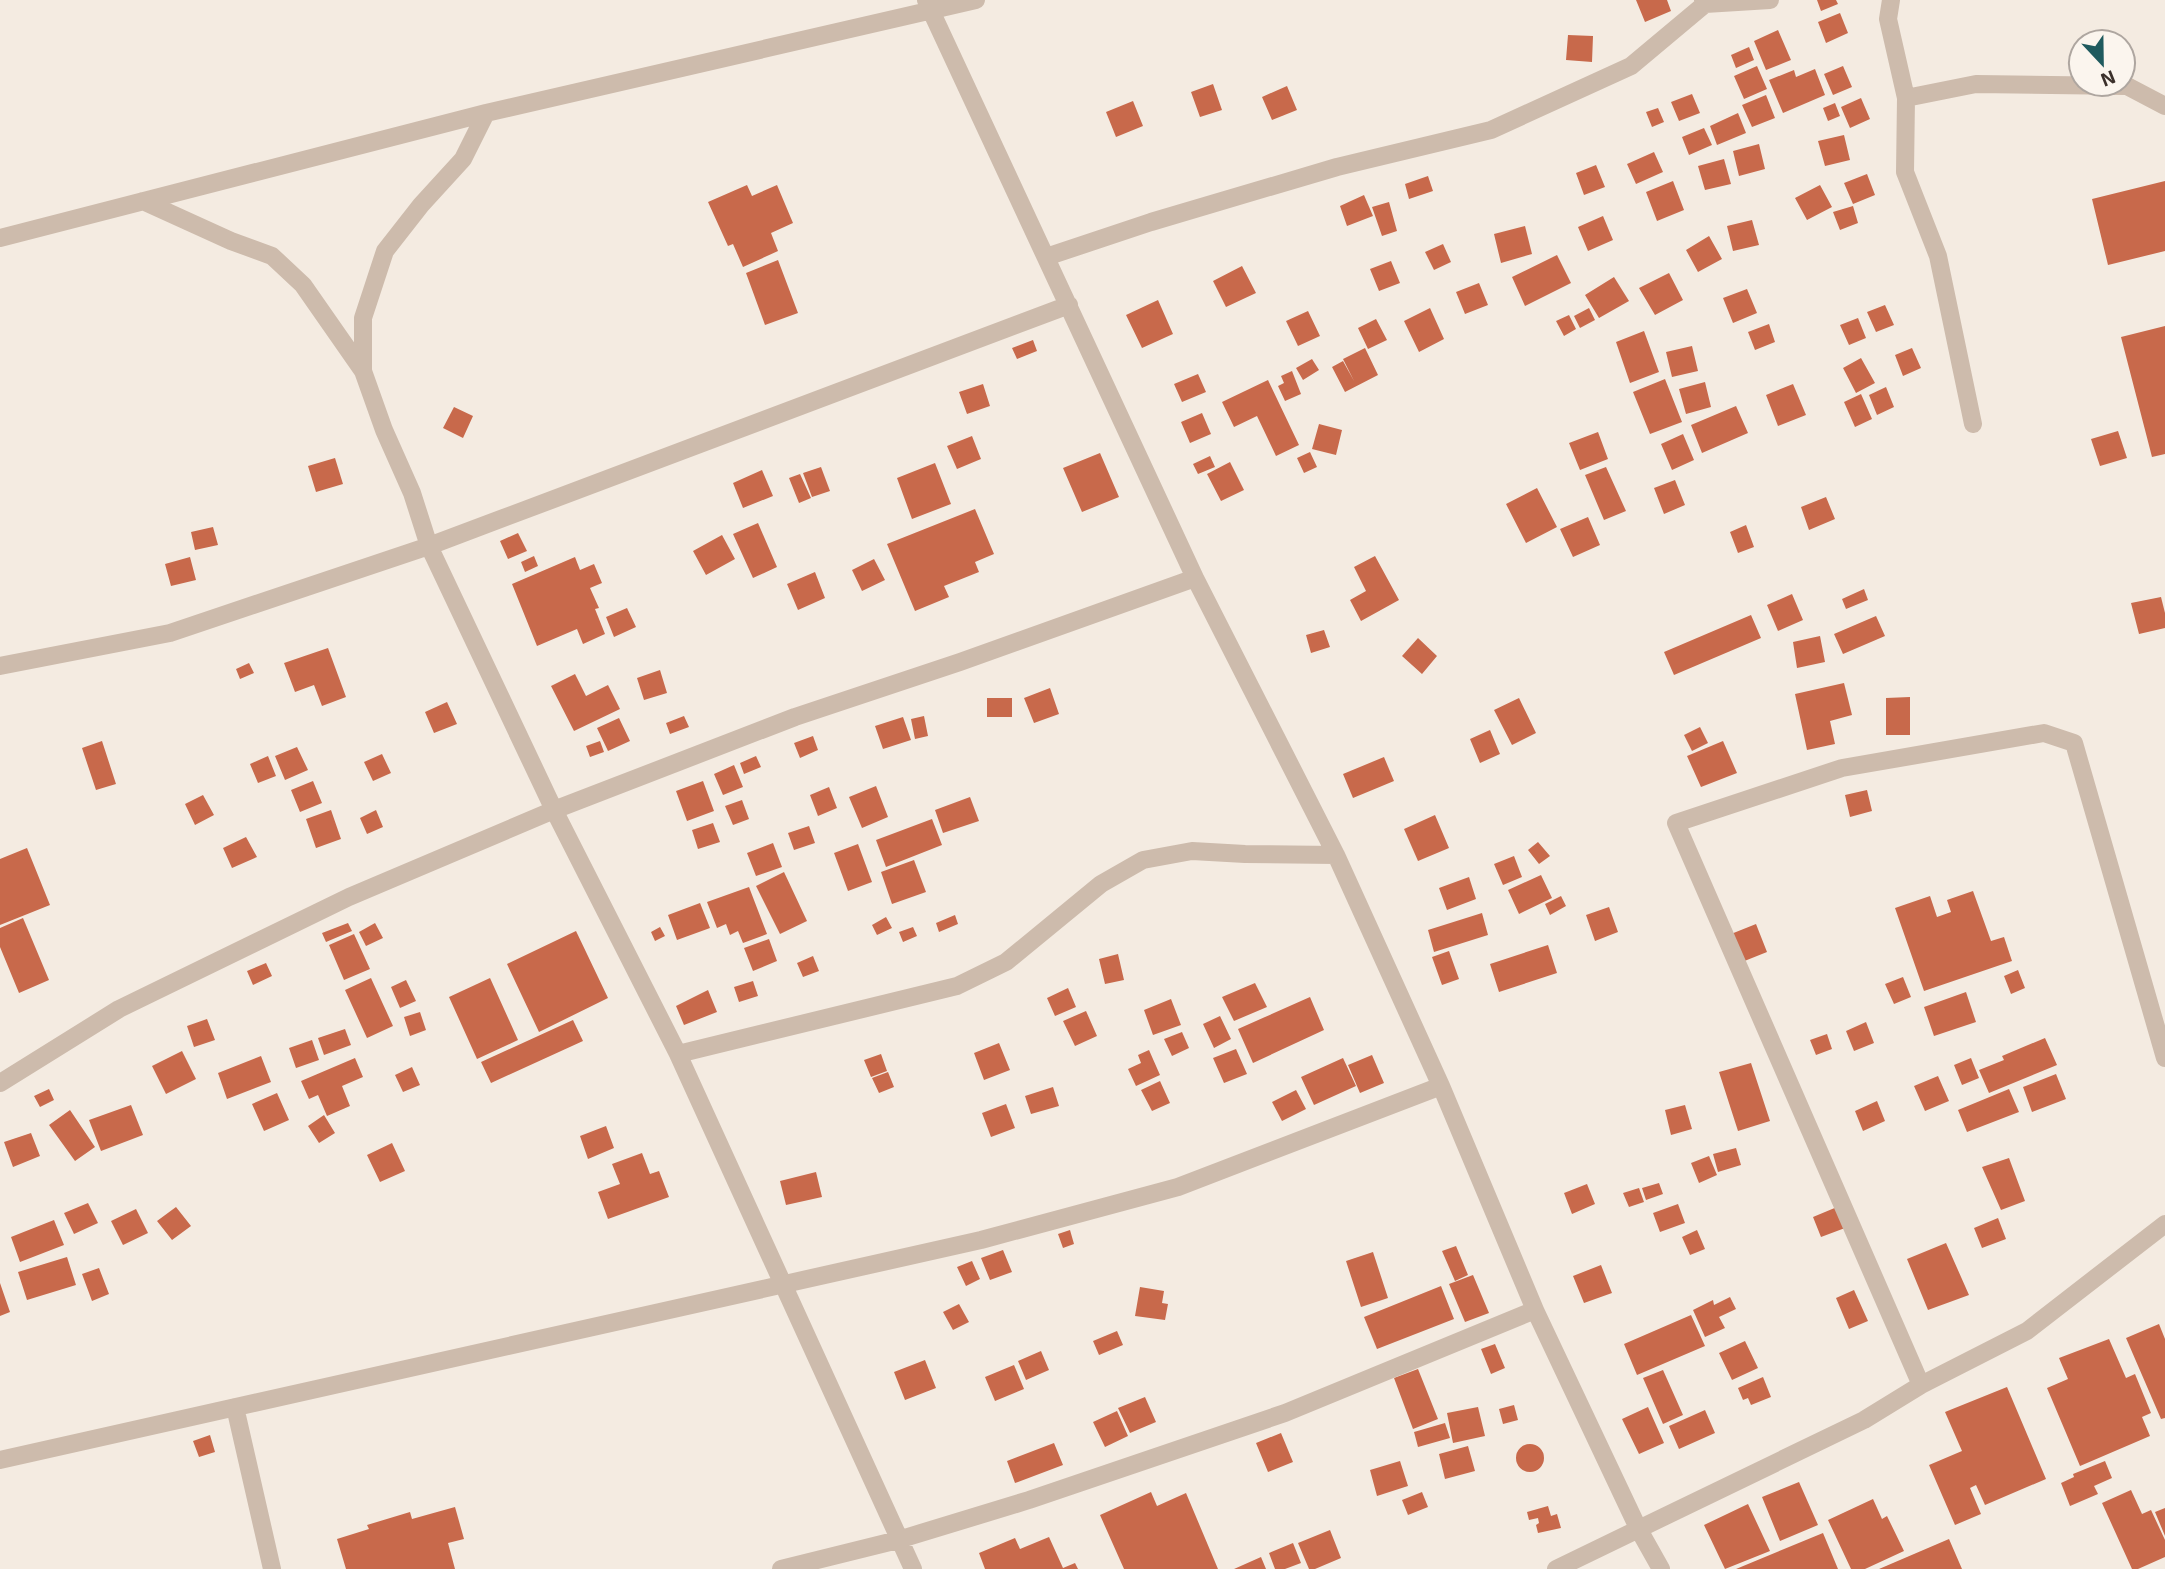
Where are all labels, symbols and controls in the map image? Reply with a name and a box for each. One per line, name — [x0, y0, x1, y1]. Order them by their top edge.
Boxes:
north arrow — [2067, 28, 2137, 98]
text: N — [2098, 66, 2119, 92]

